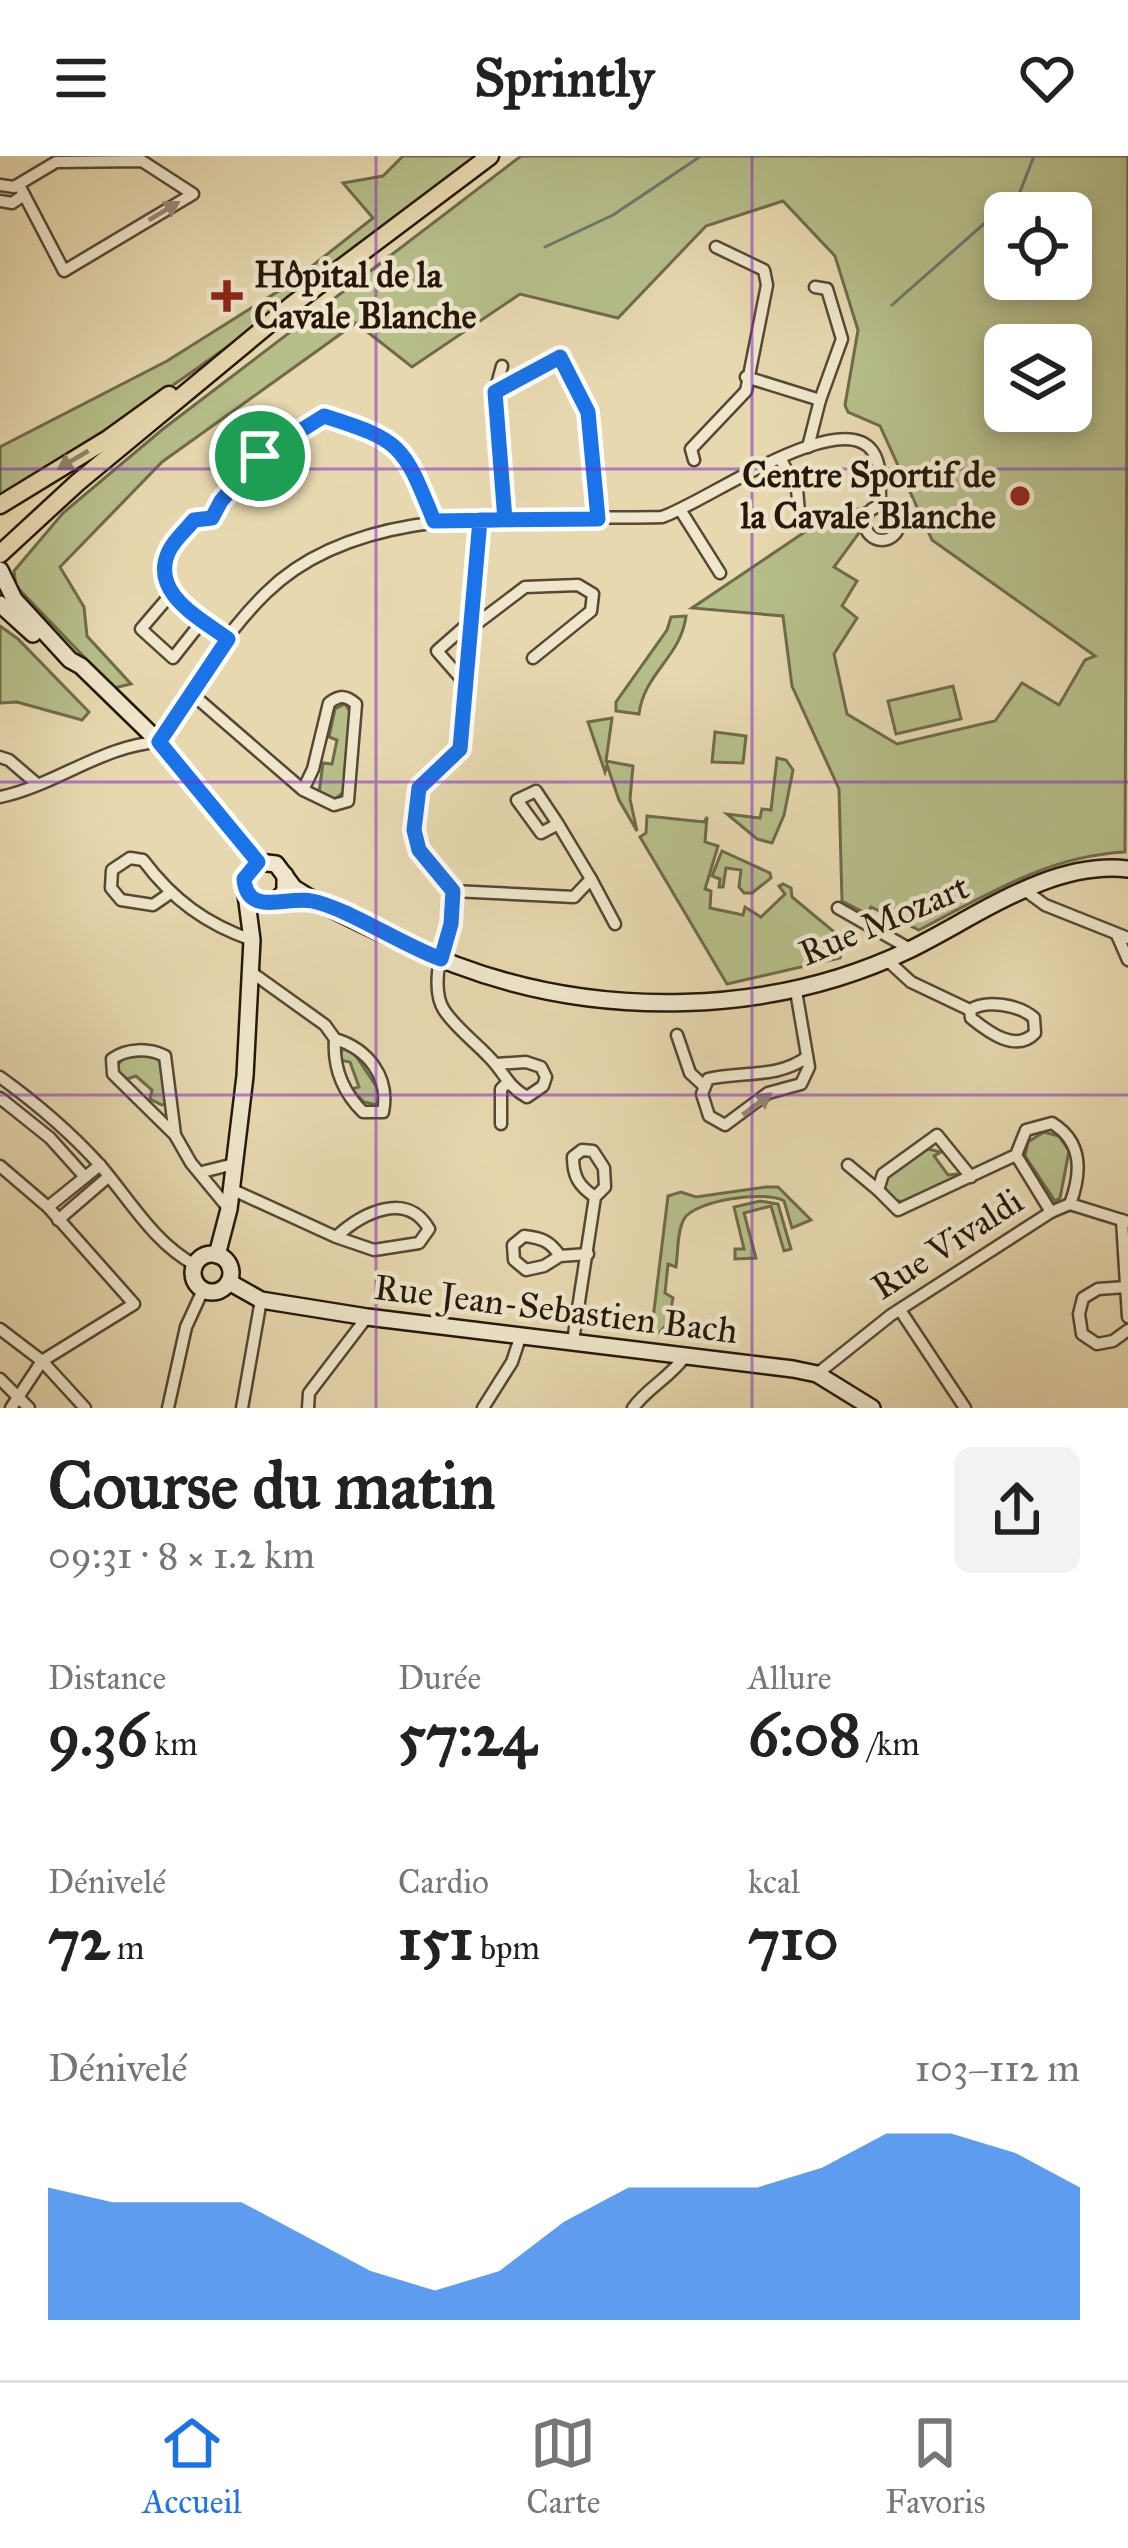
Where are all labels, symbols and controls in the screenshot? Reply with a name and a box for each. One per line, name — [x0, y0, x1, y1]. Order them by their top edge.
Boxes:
icon: menu — [48, 45, 114, 111]
text: Sprintly — [474, 45, 654, 111]
icon: heart — [1014, 45, 1080, 111]
map controls — [984, 192, 1092, 432]
button: locate — [984, 192, 1092, 300]
one-way arrow — [147, 201, 181, 222]
place label: Hôpital de la Cavale Blanche — [254, 253, 476, 338]
marker: Hôpital de la Cavale Blanche — [211, 280, 243, 312]
button: layers — [984, 324, 1092, 432]
pin — [209, 405, 311, 507]
icon: arrive — [227, 423, 293, 489]
one-way arrow — [56, 449, 90, 470]
place label: Centre Sportif de la Cavale Blanche — [740, 453, 996, 538]
marker: Centre Sportif de la Cavale Blanche — [1007, 483, 1033, 509]
street label: Rue Mozart — [793, 864, 976, 975]
one-way arrow — [741, 1093, 773, 1116]
street label: Rue Vivaldi — [863, 1179, 1031, 1309]
street label: Rue Jean-Sebastien Bach — [372, 1265, 740, 1353]
text: Course du matin — [48, 1445, 496, 1526]
button: share — [954, 1447, 1080, 1573]
text: 09:31 · 8 × 1.2 km — [48, 1531, 315, 1579]
text: Distance — [48, 1658, 166, 1698]
text: Durée — [398, 1658, 481, 1698]
text: Allure — [748, 1658, 831, 1698]
text: 9.36 — [48, 1698, 147, 1771]
text: 57:24 — [398, 1698, 536, 1771]
text: 6:08 — [748, 1698, 861, 1771]
text: km — [147, 1724, 198, 1764]
text: /km — [861, 1724, 920, 1764]
text: Dénivelé — [48, 1862, 166, 1902]
text: Cardio — [398, 1862, 489, 1902]
text: kcal — [748, 1862, 800, 1902]
text: 72 — [48, 1902, 110, 1975]
text: 151 — [398, 1902, 473, 1975]
text: 710 — [748, 1902, 838, 1975]
text: m — [110, 1928, 144, 1968]
text: bpm — [473, 1928, 540, 1968]
text: Dénivelé — [48, 2044, 188, 2092]
text: 103–112 m — [915, 2044, 1080, 2092]
tab: Accueil — [142, 2410, 242, 2522]
tab: Carte — [526, 2410, 601, 2522]
tab: Favoris — [885, 2410, 986, 2522]

